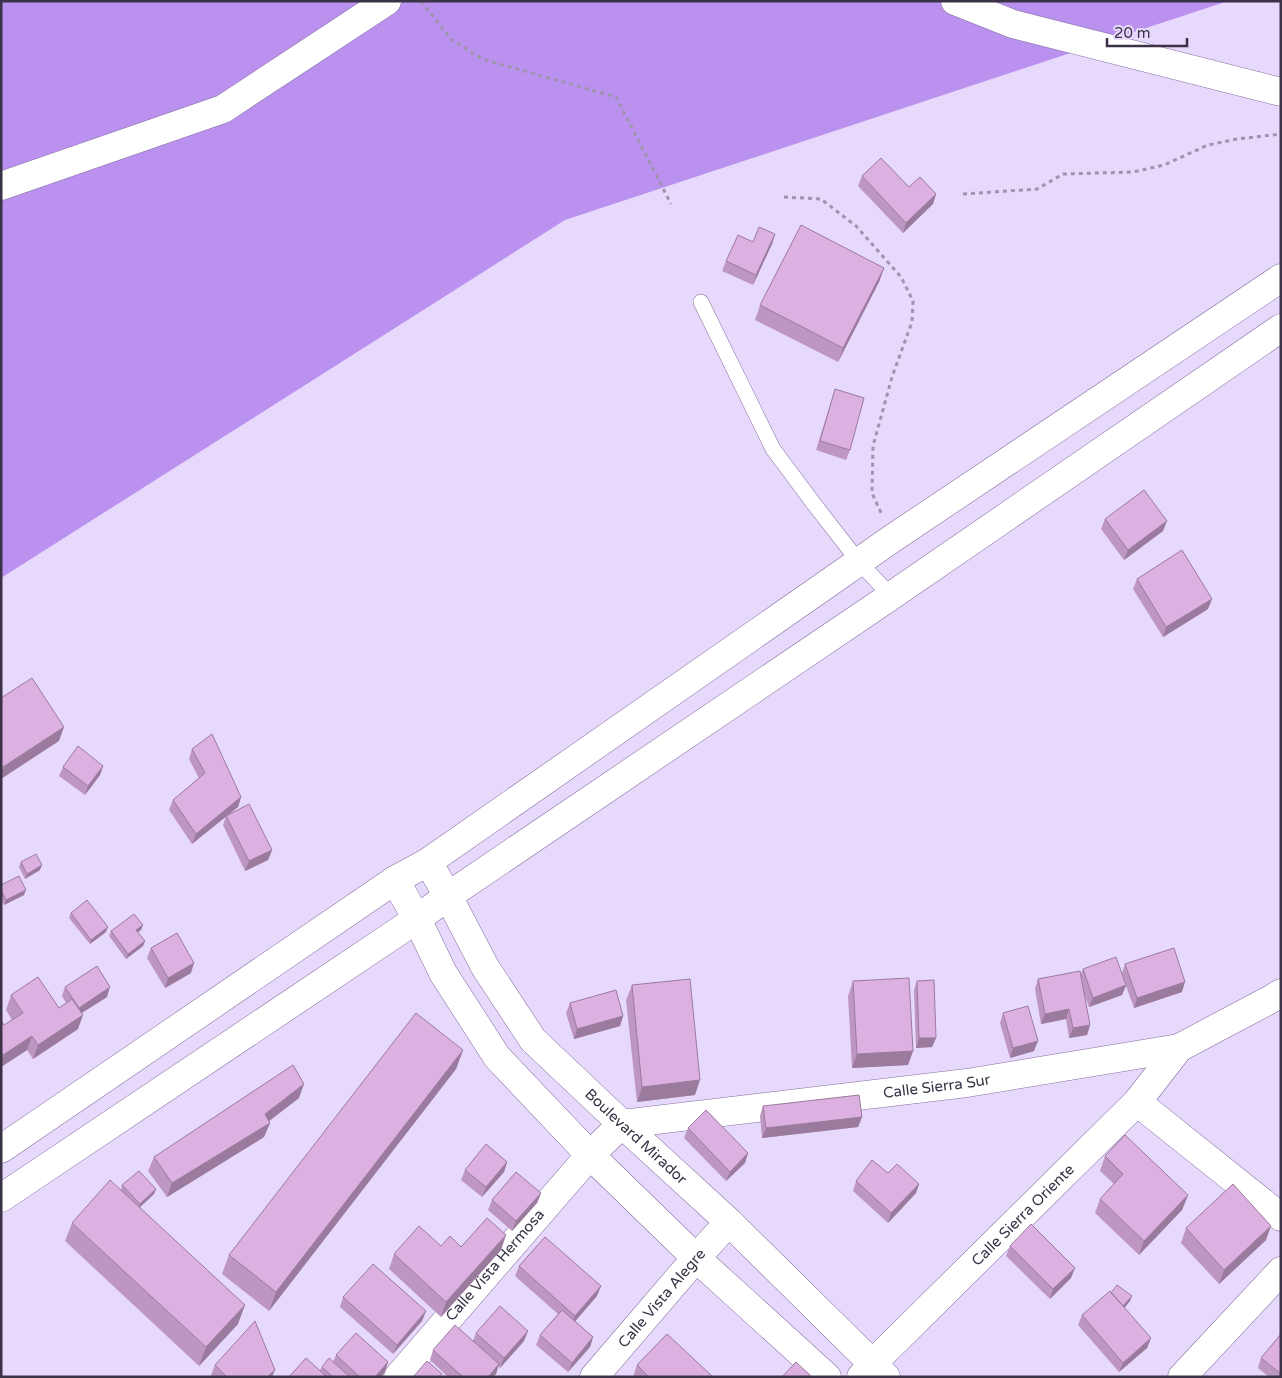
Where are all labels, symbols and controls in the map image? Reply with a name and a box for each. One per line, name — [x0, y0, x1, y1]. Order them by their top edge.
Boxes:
scale bar — [1107, 15, 1187, 47]
text: 20 m — [1114, 24, 1151, 42]
street label: Calle Sierra Sur — [882, 1070, 992, 1102]
street label: Boulevard Mirador — [581, 1085, 691, 1188]
street label: Calle Sierra Oriente — [968, 1160, 1078, 1270]
street label: Calle Vista Hermosa — [442, 1205, 548, 1325]
street label: Calle Vista Alegre — [614, 1245, 709, 1351]

